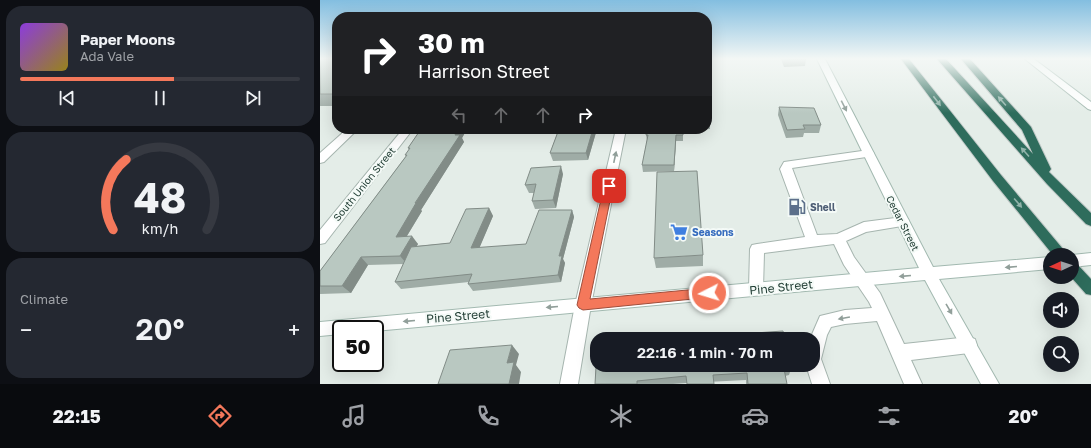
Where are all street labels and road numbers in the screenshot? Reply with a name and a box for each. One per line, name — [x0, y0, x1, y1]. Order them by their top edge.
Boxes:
street label: South Union Street — [331, 145, 397, 223]
street label: Cedar Street — [884, 193, 922, 253]
street label: Pine Street — [748, 276, 814, 298]
street label: Pine Street — [425, 306, 491, 326]

